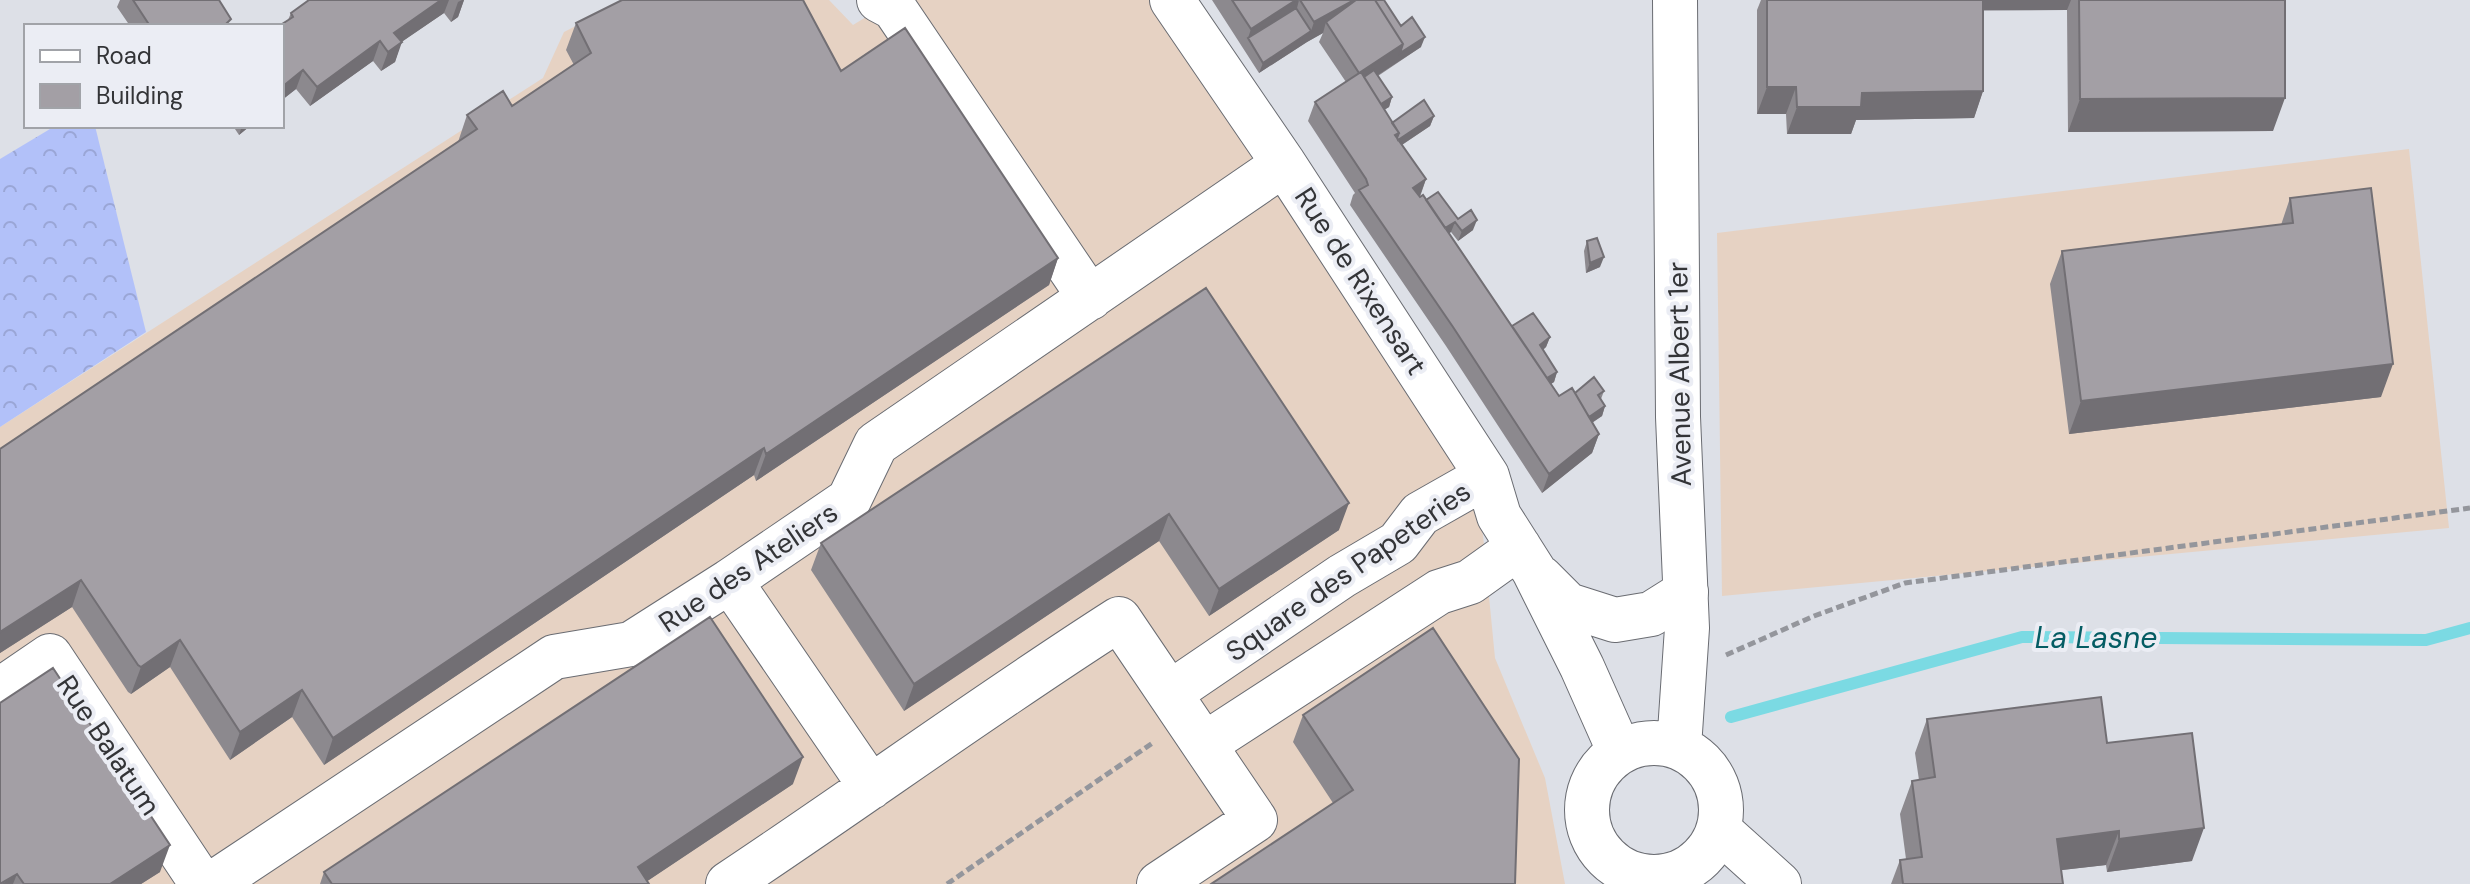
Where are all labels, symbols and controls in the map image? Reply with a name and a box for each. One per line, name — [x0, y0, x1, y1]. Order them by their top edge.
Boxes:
legend — [24, 24, 284, 128]
text: Road — [96, 40, 152, 71]
text: Building — [96, 80, 183, 111]
street label: Rue de Rixensart — [1286, 181, 1435, 382]
street label: Avenue Albert 1er — [1659, 261, 1700, 487]
street label: Square des Papeteries — [1219, 473, 1478, 670]
street label: Rue des Ateliers — [652, 494, 845, 641]
water label: La Lasne — [2035, 618, 2157, 657]
street label: Rue Balatum — [48, 668, 169, 822]

